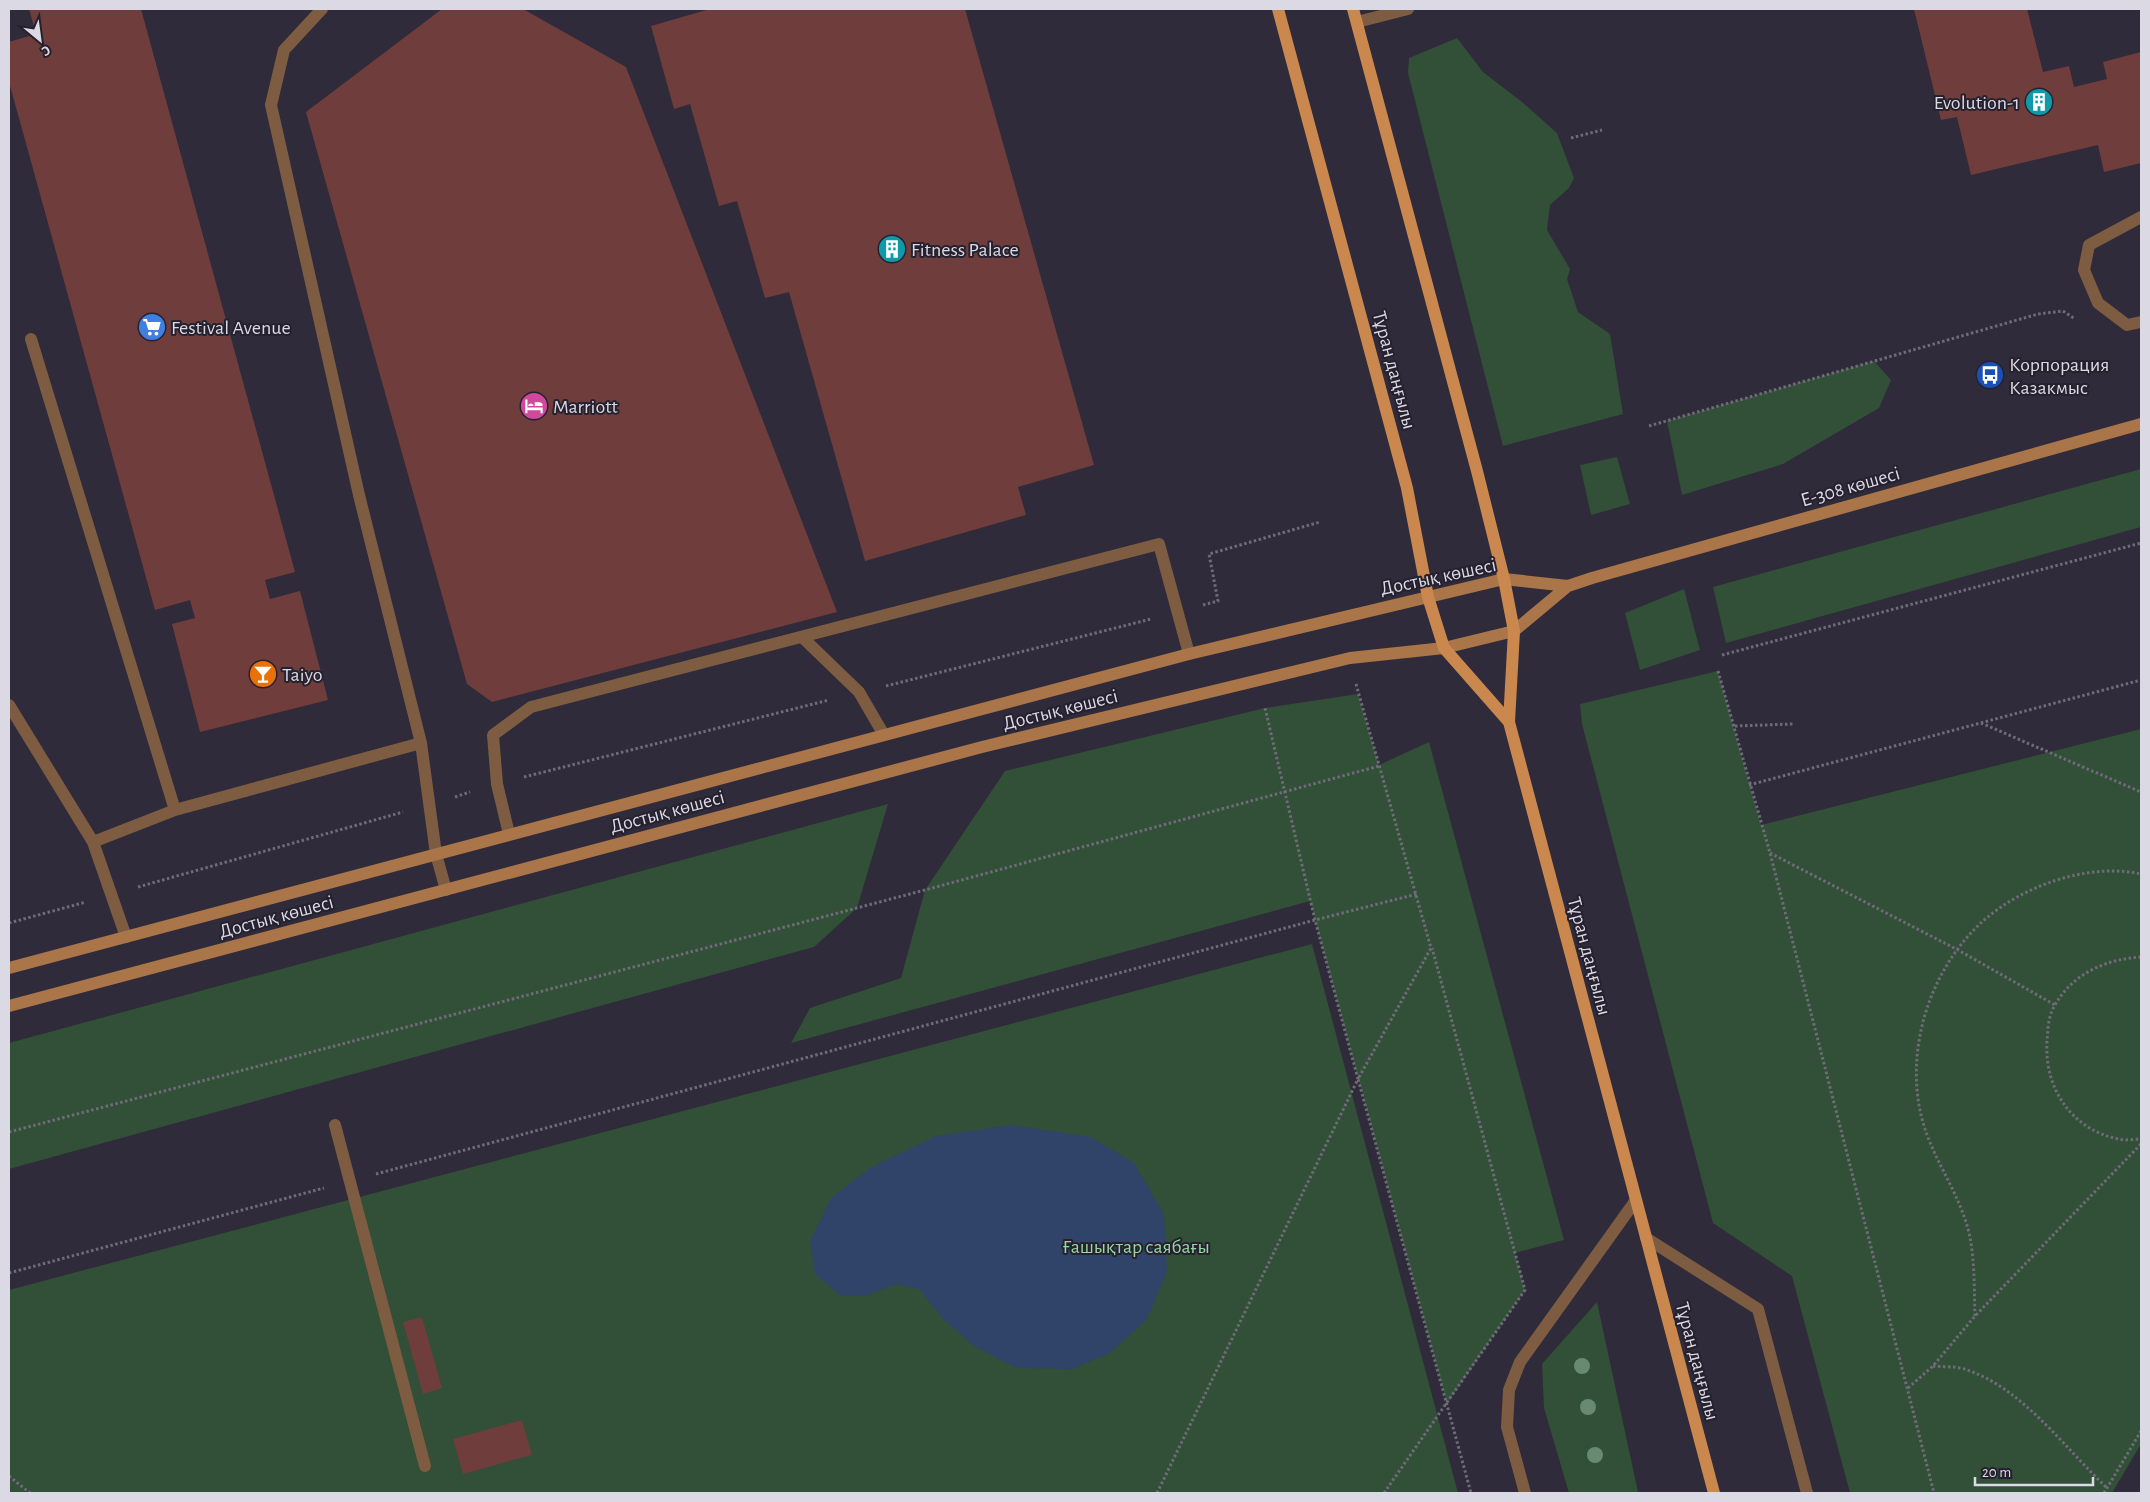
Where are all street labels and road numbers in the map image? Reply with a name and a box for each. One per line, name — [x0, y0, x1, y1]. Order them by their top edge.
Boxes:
street label: Тұран даңғылы — [1369, 309, 1419, 431]
street label: Е-308 көшесі — [1798, 463, 1902, 511]
street label: Достық көшесі — [1378, 555, 1498, 599]
street label: Достық көшесі — [1001, 686, 1120, 734]
street label: Достық көшесі — [608, 787, 727, 837]
street label: Достық көшесі — [217, 892, 336, 942]
street label: Тұран даңғылы — [1564, 895, 1614, 1017]
street label: Тұран даңғылы — [1672, 1300, 1722, 1422]

